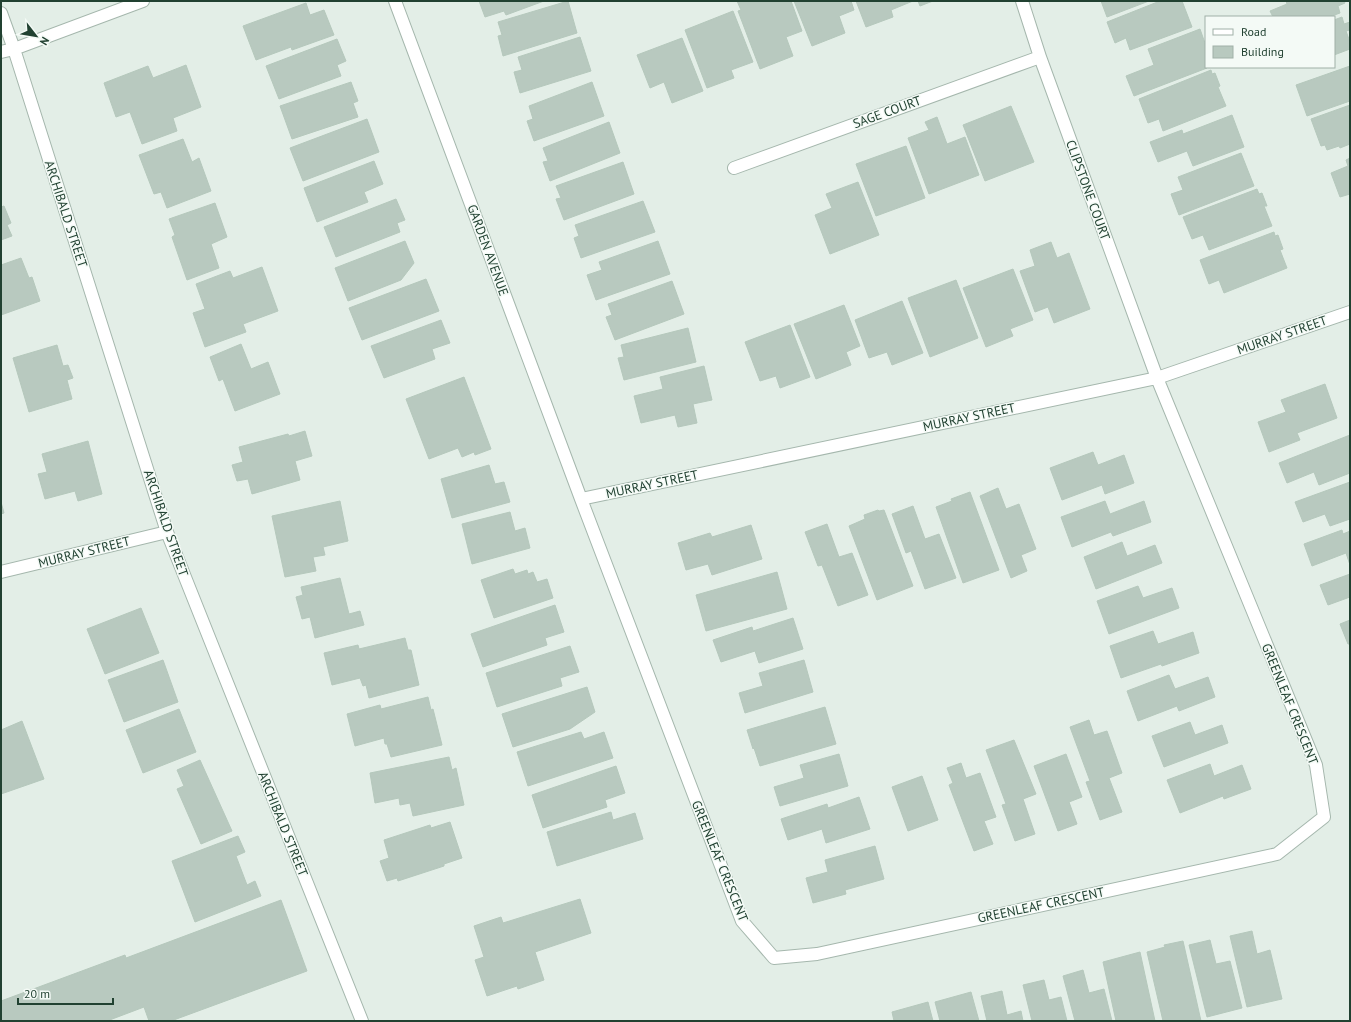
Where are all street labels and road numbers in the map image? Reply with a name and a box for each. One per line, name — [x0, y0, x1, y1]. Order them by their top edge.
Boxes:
street label: SAGE COURT — [851, 92, 923, 132]
street label: CLIPSTONE COURT — [1062, 138, 1114, 242]
street label: ARCHIBALD STREET — [41, 158, 91, 270]
street label: GARDEN AVENUE — [464, 202, 512, 298]
street label: MURRAY STREET — [1235, 312, 1329, 358]
street label: MURRAY STREET — [921, 399, 1017, 435]
street label: MURRAY STREET — [604, 466, 700, 502]
street label: ARCHIBALD STREET — [140, 467, 192, 579]
street label: MURRAY STREET — [36, 532, 132, 572]
street label: GREENLEAF CRESCENT — [1258, 641, 1322, 767]
street label: ARCHIBALD STREET — [254, 769, 312, 879]
street label: GREENLEAF CRESCENT — [688, 798, 752, 924]
street label: GREENLEAF CRESCENT — [976, 883, 1106, 927]

